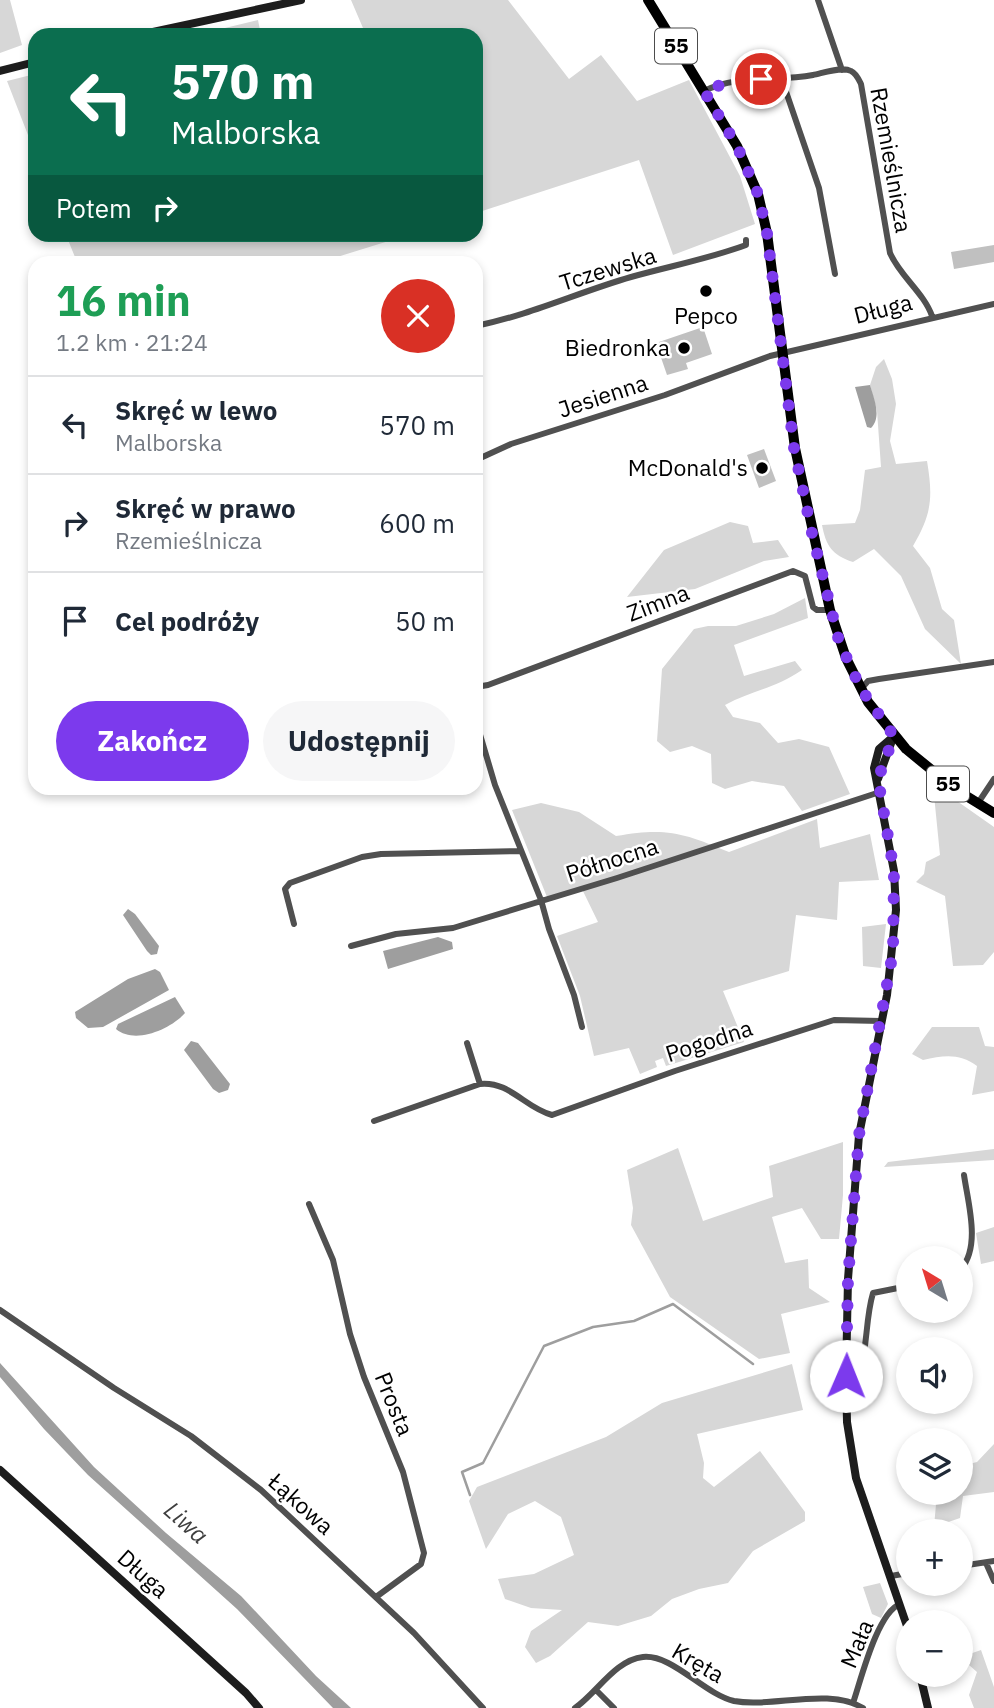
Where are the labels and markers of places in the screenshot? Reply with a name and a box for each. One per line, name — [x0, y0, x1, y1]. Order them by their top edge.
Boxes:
pin — [731, 49, 791, 109]
marker: Pepco — [698, 283, 714, 299]
place label: Pepco — [674, 300, 738, 330]
place label: Biedronka — [565, 332, 670, 362]
marker: Biedronka — [676, 340, 692, 356]
place label: McDonald's — [628, 452, 748, 482]
marker: McDonald's — [754, 460, 770, 476]

